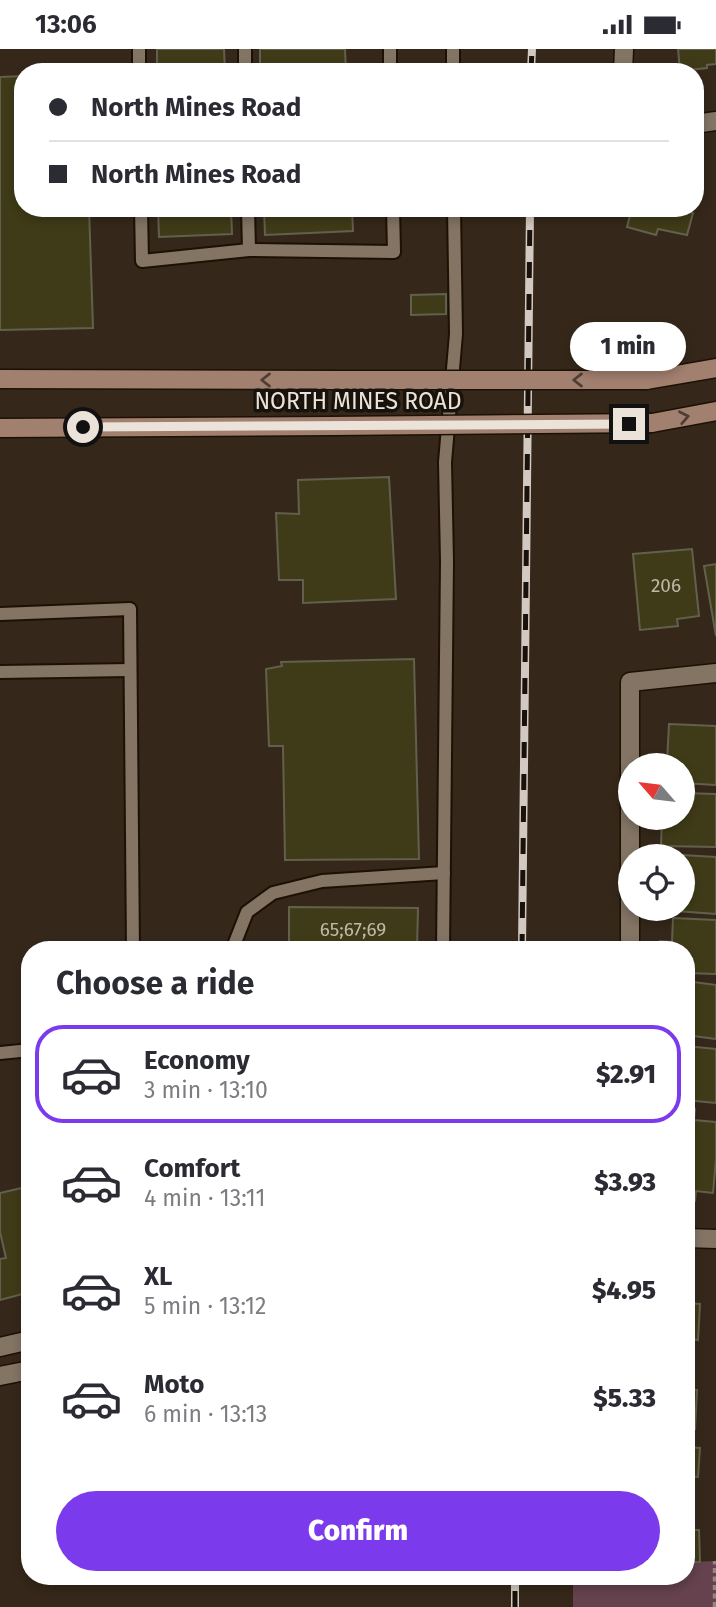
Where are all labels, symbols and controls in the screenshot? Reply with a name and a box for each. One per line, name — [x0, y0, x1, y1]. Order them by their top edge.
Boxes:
text: 13:06 — [35, 9, 97, 40]
text: North Mines Road — [91, 92, 301, 123]
text: North Mines Road — [91, 159, 301, 190]
callout: 1 min — [571, 323, 687, 371]
text: 1 min — [600, 332, 656, 360]
one-way arrow — [260, 372, 271, 388]
one-way arrow — [573, 372, 583, 388]
street label: NORTH MINES ROAD — [254, 387, 462, 415]
route end — [613, 408, 645, 440]
route start — [67, 411, 99, 443]
one-way arrow — [678, 411, 690, 426]
house number: 206 — [651, 574, 681, 597]
north arrow — [618, 753, 695, 829]
map controls — [618, 753, 695, 921]
button: locate — [618, 844, 695, 921]
house number: 65;67;69 — [320, 918, 386, 941]
text: Choose a ride — [56, 964, 254, 1002]
icon: car — [60, 1043, 123, 1106]
text: Economy — [144, 1045, 250, 1076]
text: $2.91 — [596, 1059, 656, 1090]
text: 3 min · 13:10 — [144, 1076, 268, 1104]
icon: car — [60, 1151, 123, 1214]
text: Comfort — [144, 1153, 240, 1184]
text: $3.93 — [594, 1167, 656, 1198]
text: 4 min · 13:11 — [144, 1184, 265, 1212]
icon: car — [60, 1259, 123, 1322]
text: XL — [144, 1261, 172, 1292]
text: $4.95 — [592, 1275, 656, 1306]
text: 5 min · 13:12 — [144, 1292, 266, 1320]
icon: car — [60, 1367, 123, 1430]
text: Moto — [144, 1369, 204, 1400]
text: $5.33 — [593, 1383, 656, 1414]
text: 6 min · 13:13 — [144, 1400, 267, 1428]
button: Confirm — [56, 1491, 660, 1571]

